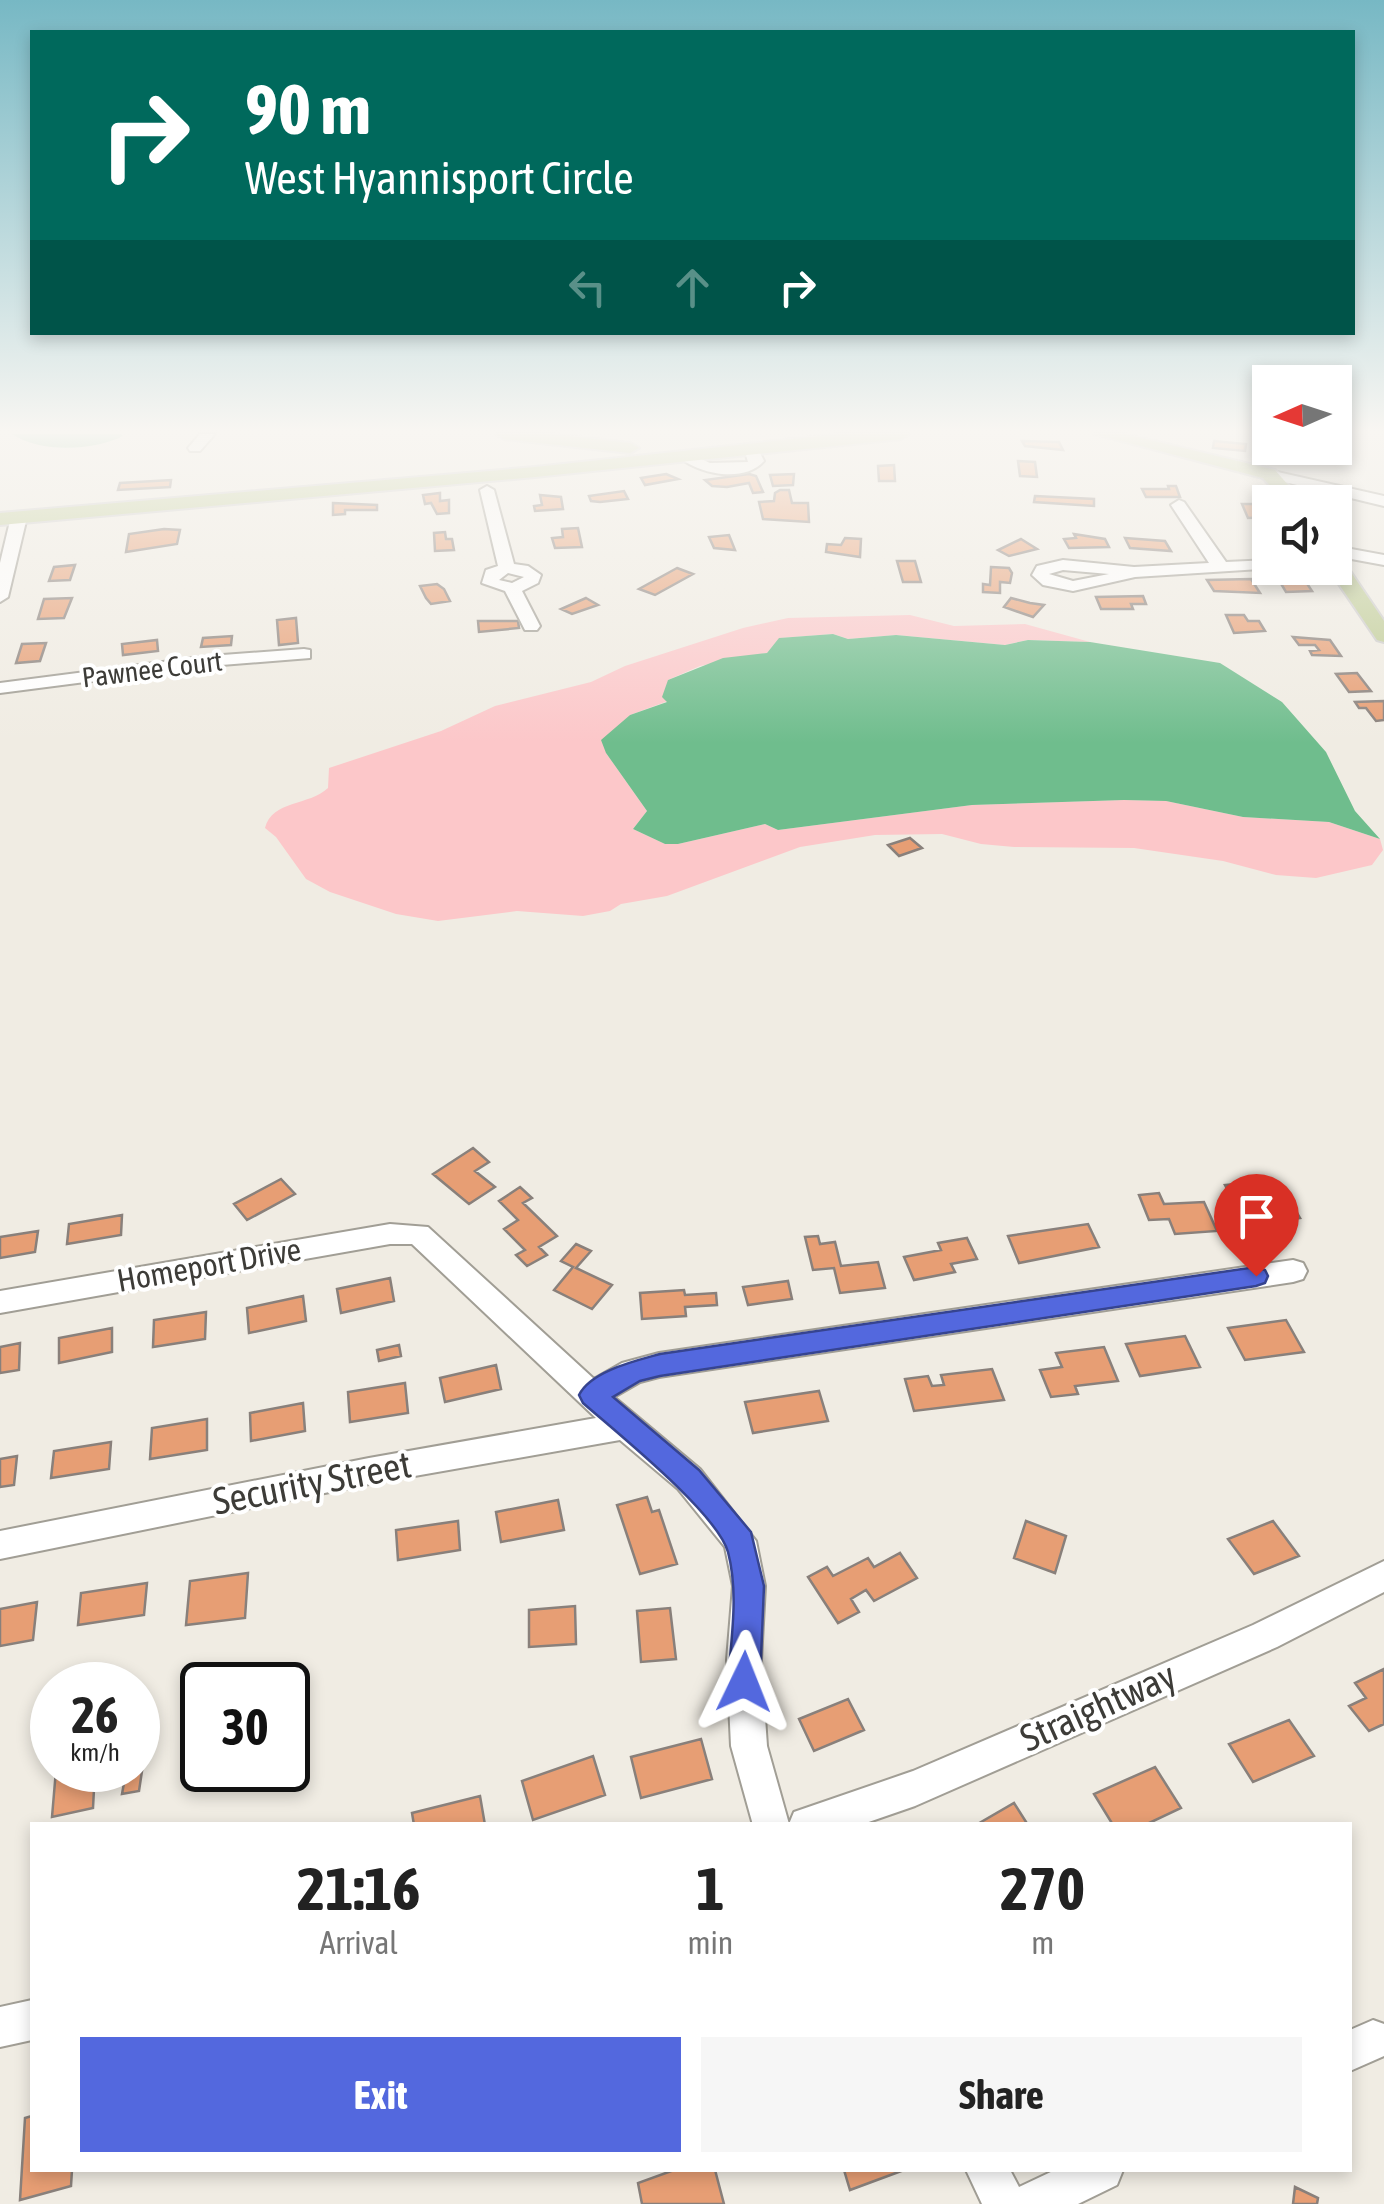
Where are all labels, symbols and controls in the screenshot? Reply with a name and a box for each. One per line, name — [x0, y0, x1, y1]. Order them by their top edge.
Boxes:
text: 90 m — [245, 69, 371, 149]
icon: right — [80, 70, 210, 200]
text: West Hyannisport Circle — [245, 152, 634, 204]
icon: left — [560, 260, 615, 315]
icon: ahead — [665, 260, 720, 315]
icon: right — [770, 260, 825, 315]
north arrow — [1252, 365, 1352, 465]
map controls — [1252, 365, 1352, 585]
button: sound — [1252, 485, 1352, 585]
street label: Pawnee Court — [80, 645, 224, 693]
pin — [1214, 1174, 1299, 1277]
icon: arrive — [1229, 1189, 1284, 1244]
street label: Homeport Drive — [114, 1230, 304, 1299]
street label: Security Street — [209, 1442, 414, 1523]
position arrow — [692, 1630, 796, 1734]
street label: Straightway — [1014, 1653, 1182, 1760]
speed limit sign: 30 — [180, 1662, 310, 1792]
text: 26 — [71, 1686, 118, 1744]
text: km/h — [70, 1738, 120, 1766]
text: 21:16 — [297, 1854, 420, 1923]
text: 1 — [696, 1854, 725, 1923]
text: 270 — [1000, 1854, 1085, 1923]
text: Arrival — [320, 1924, 398, 1961]
text: min — [687, 1924, 733, 1961]
text: m — [1031, 1924, 1054, 1961]
button: Exit — [80, 2037, 681, 2152]
button: Share — [701, 2037, 1302, 2152]

